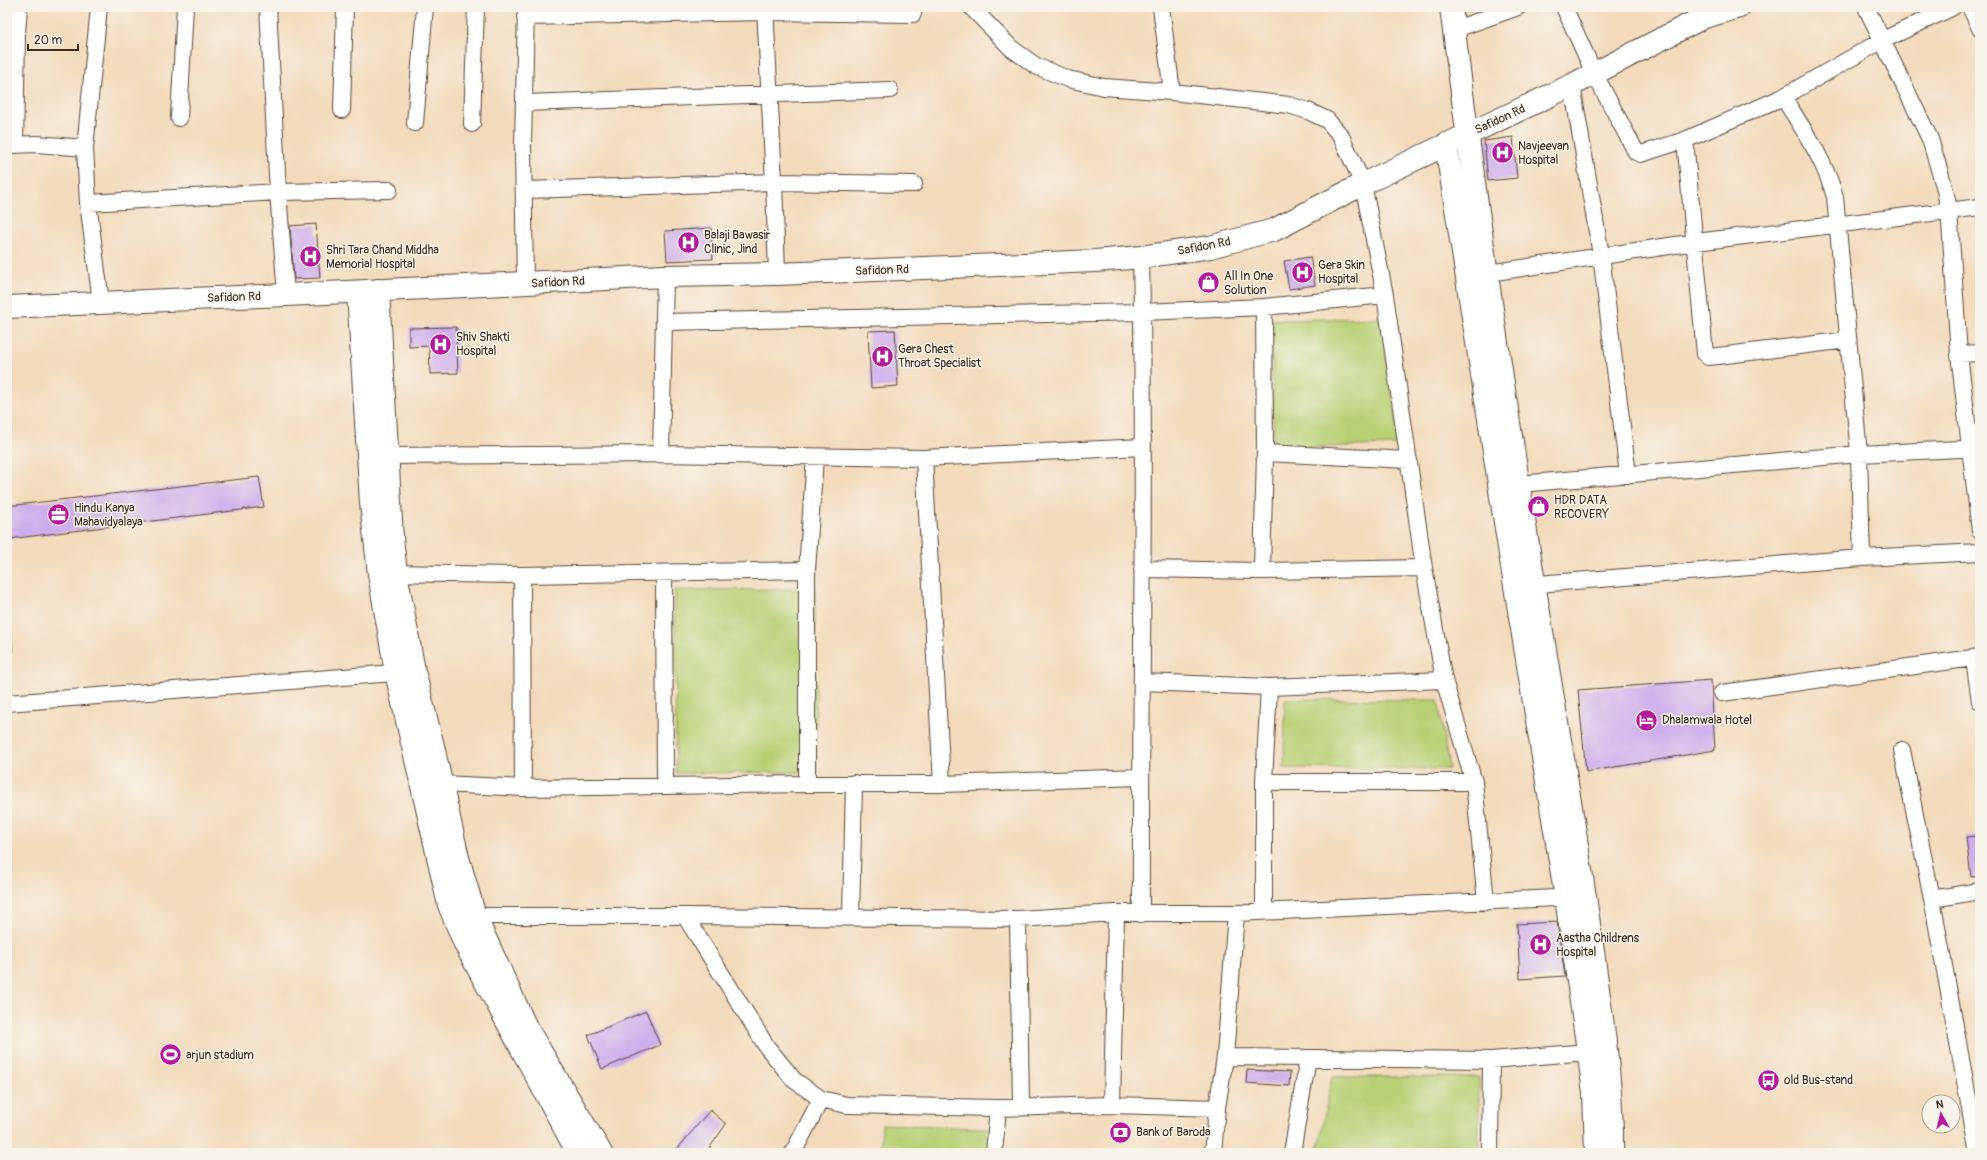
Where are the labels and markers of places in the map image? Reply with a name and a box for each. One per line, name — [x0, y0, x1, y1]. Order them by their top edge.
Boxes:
place label: Navjeevan Hospital — [1518, 139, 1569, 168]
hospital icon: Navjeevan Hospital — [1489, 140, 1515, 166]
place label: Balaji Bawasir Clinic, Jind — [704, 228, 771, 257]
hospital icon: Balaji Bawasir Clinic, Jind — [676, 229, 702, 255]
place label: Shri Tara Chand Middha Memorial Hospital — [326, 243, 439, 272]
hospital icon: Shri Tara Chand Middha Memorial Hospital — [298, 244, 324, 270]
place label: Gera Skin Hospital — [1318, 258, 1365, 287]
hospital icon: Gera Skin Hospital — [1290, 259, 1316, 285]
place label: All In One Solution — [1224, 269, 1273, 298]
shop icon: All In One Solution — [1196, 270, 1222, 296]
place label: Shiv Shakti Hospital — [456, 330, 509, 359]
hospital icon: Shiv Shakti Hospital — [428, 331, 454, 357]
place label: Gera Chest Throat Specialist — [898, 342, 981, 371]
hospital icon: Gera Chest Throat Specialist — [869, 343, 895, 369]
place label: HDR DATA RECOVERY — [1554, 493, 1609, 522]
shop icon: HDR DATA RECOVERY — [1525, 494, 1551, 520]
place label: Hindu Kanya Mahavidyalaya — [74, 501, 143, 530]
office icon: Hindu Kanya Mahavidyalaya — [46, 502, 72, 528]
hotel icon: Dhalamwala Hotel — [1634, 707, 1660, 733]
place label: Dhalamwala Hotel — [1662, 713, 1752, 728]
place label: Aastha Childrens Hospital — [1556, 931, 1640, 960]
hospital icon: Aastha Childrens Hospital — [1527, 932, 1553, 958]
sports icon: arjun stadium — [157, 1042, 183, 1068]
place label: arjun stadium — [186, 1048, 254, 1063]
bus stop icon: old Bus-stand — [1755, 1067, 1781, 1093]
place label: old Bus-stand — [1784, 1073, 1853, 1088]
bank icon: Bank of Baroda — [1107, 1119, 1133, 1145]
place label: Bank of Baroda — [1136, 1125, 1211, 1140]

